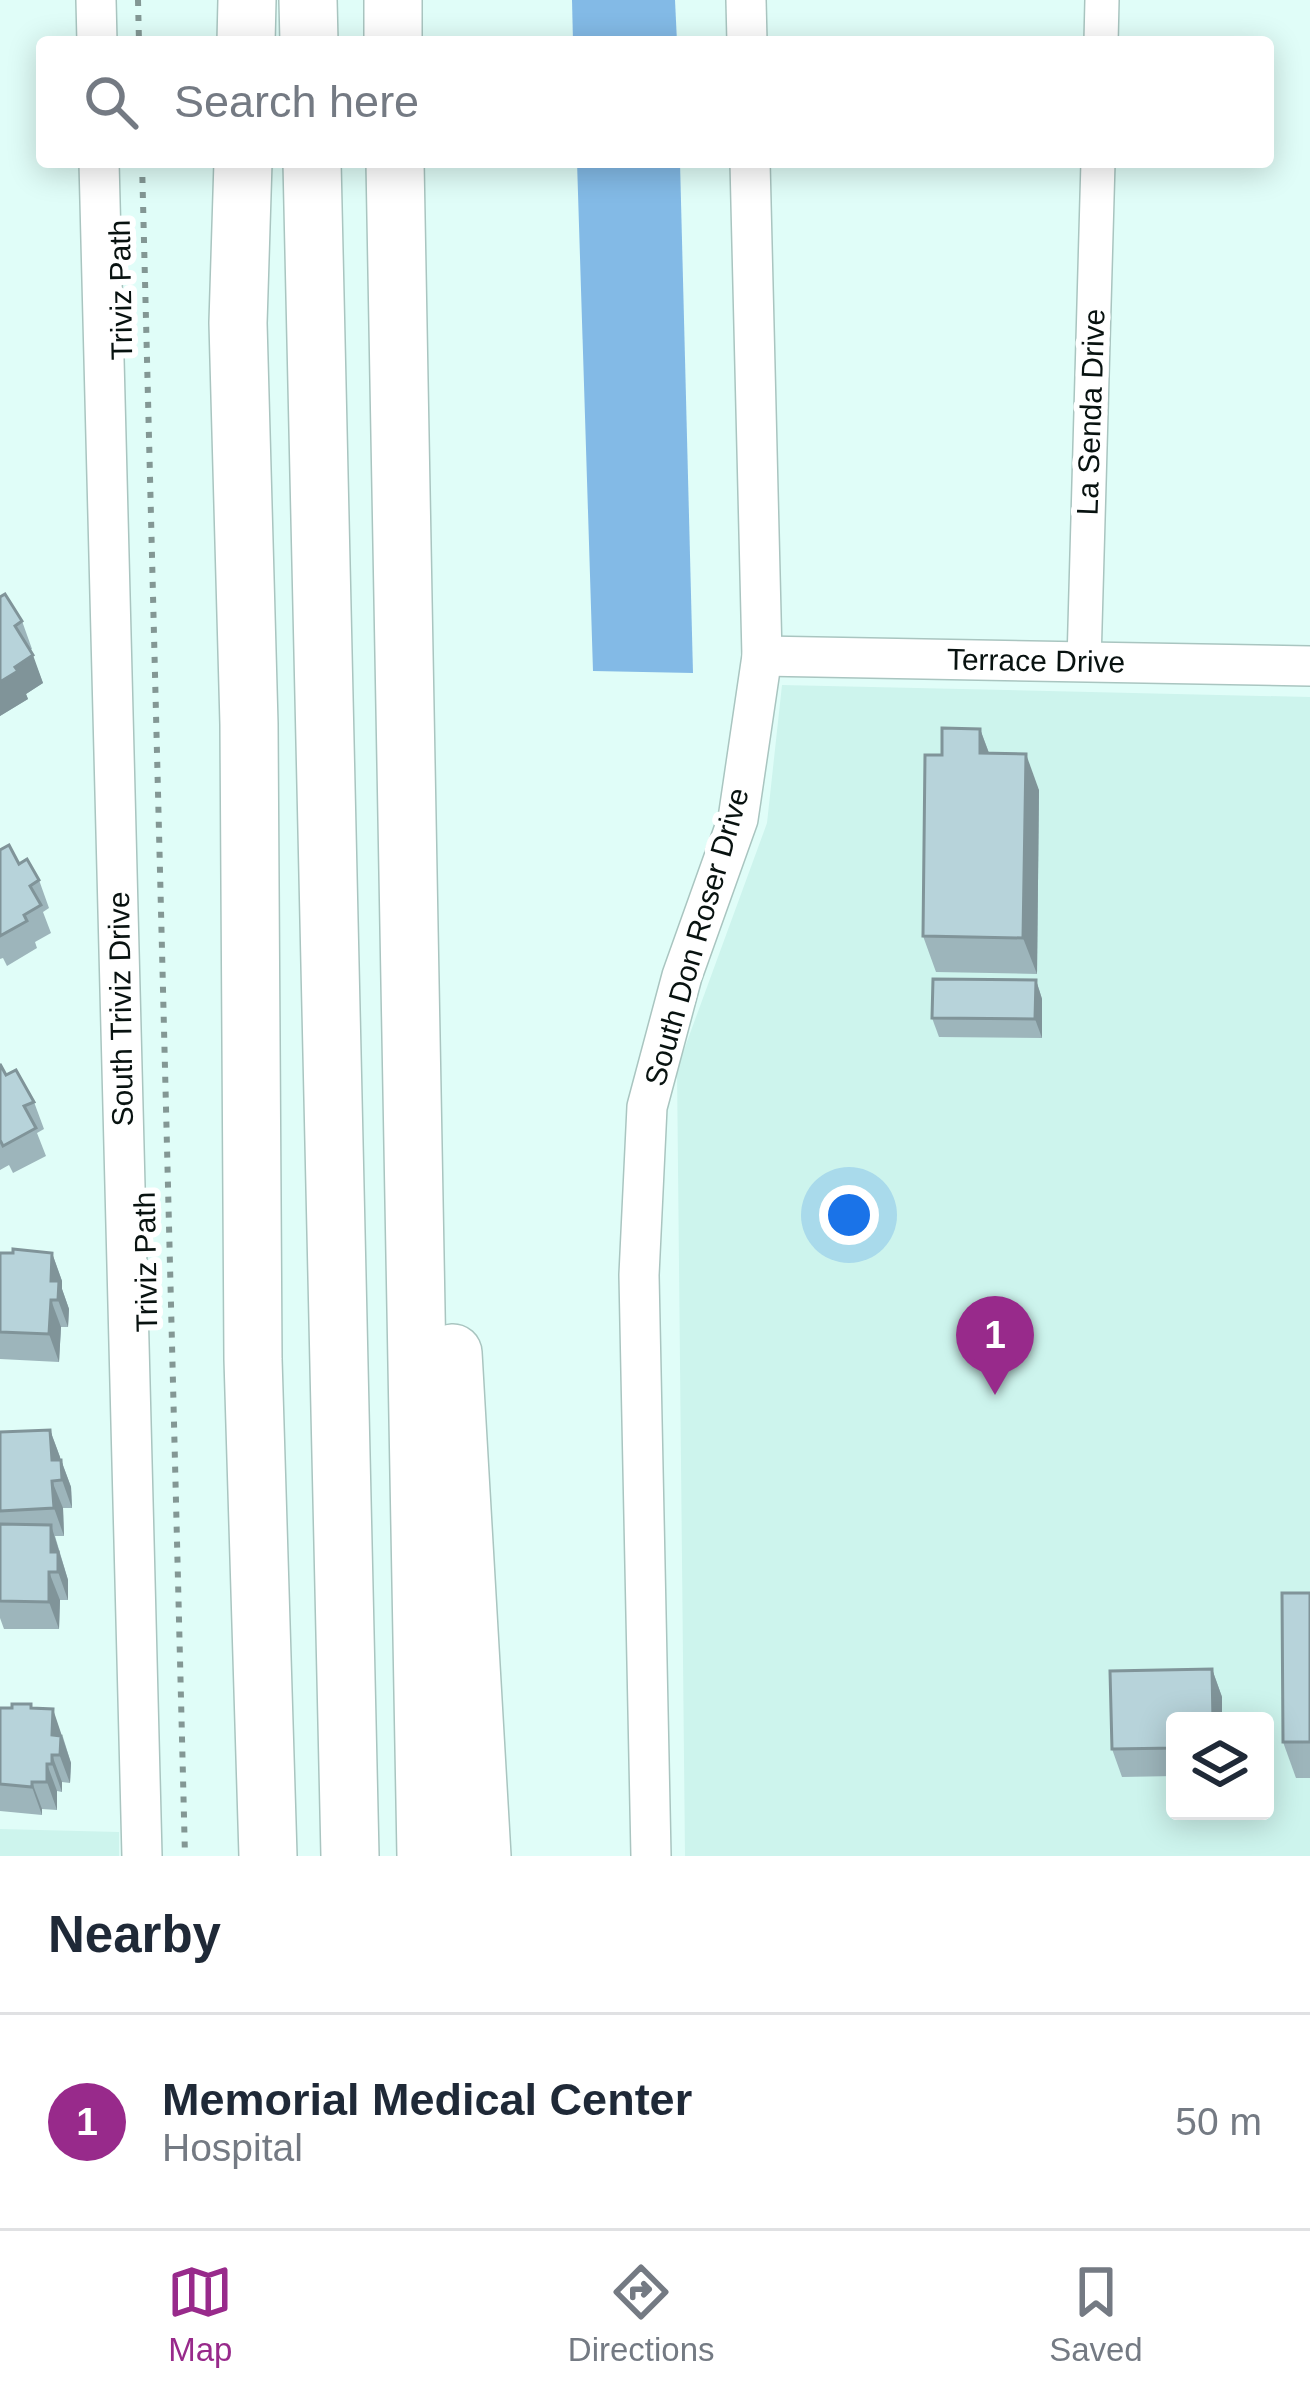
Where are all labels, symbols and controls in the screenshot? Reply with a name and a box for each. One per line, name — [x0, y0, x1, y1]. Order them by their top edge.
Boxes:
search box — [36, 36, 1274, 168]
icon: search — [78, 69, 144, 135]
text: Search here — [174, 76, 419, 127]
street label: Triviz Path — [103, 219, 138, 361]
street label: La Senda Drive — [1070, 308, 1111, 516]
street label: Terrace Drive — [947, 642, 1125, 679]
street label: South Don Roser Drive — [638, 784, 755, 1090]
street label: South Triviz Drive — [102, 891, 139, 1127]
your location — [819, 1185, 879, 1245]
street label: Triviz Path — [128, 1191, 163, 1333]
pin: 1 — [956, 1296, 1034, 1395]
map controls — [1166, 1712, 1274, 1820]
button: layers — [1166, 1712, 1274, 1820]
text: Nearby — [48, 1906, 221, 1963]
text: Memorial Medical Center — [162, 2074, 692, 2125]
text: 1 — [76, 2100, 98, 2143]
text: 50 m — [1175, 2100, 1262, 2143]
text: Hospital — [162, 2126, 303, 2169]
tab: Map — [167, 2259, 233, 2369]
tab: Directions — [568, 2259, 715, 2369]
tab: Saved — [1049, 2259, 1143, 2369]

